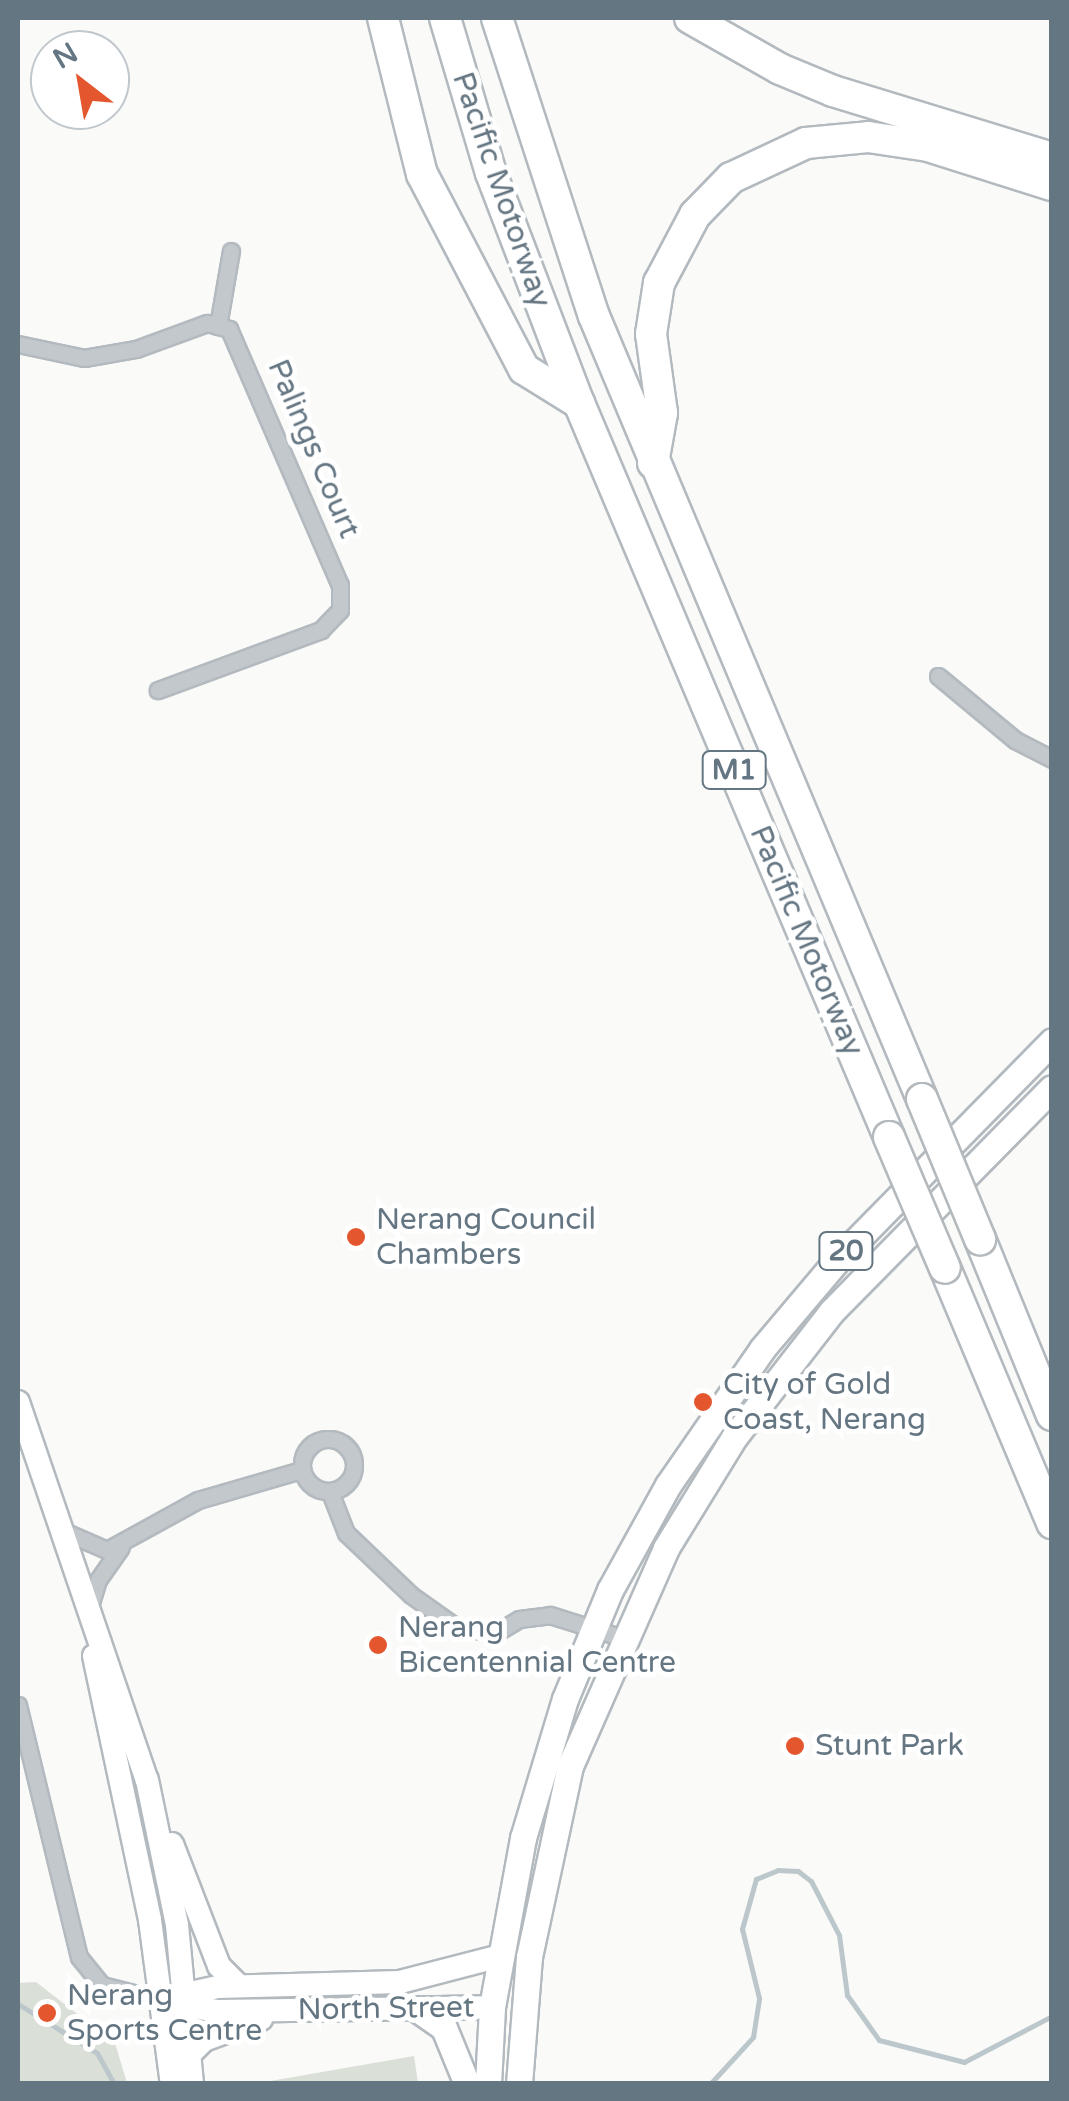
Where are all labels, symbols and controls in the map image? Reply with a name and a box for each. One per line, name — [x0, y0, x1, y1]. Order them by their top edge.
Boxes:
north arrow — [30, 30, 130, 130]
text: N — [47, 36, 84, 76]
street label: Pacific Motorway — [444, 68, 558, 312]
street label: Palings Court — [259, 354, 367, 544]
road number: M1 — [702, 747, 766, 793]
street label: Pacific Motorway — [741, 820, 871, 1062]
place label: Nerang Council Chambers — [376, 1202, 596, 1272]
marker: Nerang Council Chambers — [345, 1226, 367, 1248]
road number: 20 — [816, 1228, 876, 1274]
place label: City of Gold Coast, Nerang — [723, 1367, 926, 1438]
marker: City of Gold Coast, Nerang — [692, 1391, 714, 1413]
place label: Nerang Bicentennial Centre — [398, 1610, 676, 1680]
marker: Nerang Bicentennial Centre — [367, 1634, 389, 1656]
place label: Stunt Park — [815, 1728, 964, 1764]
marker: Stunt Park — [784, 1735, 806, 1757]
place label: Nerang Sports Centre — [67, 1978, 262, 2048]
street label: North Street — [297, 1989, 475, 2029]
marker: Nerang Sports Centre — [36, 2002, 58, 2024]

